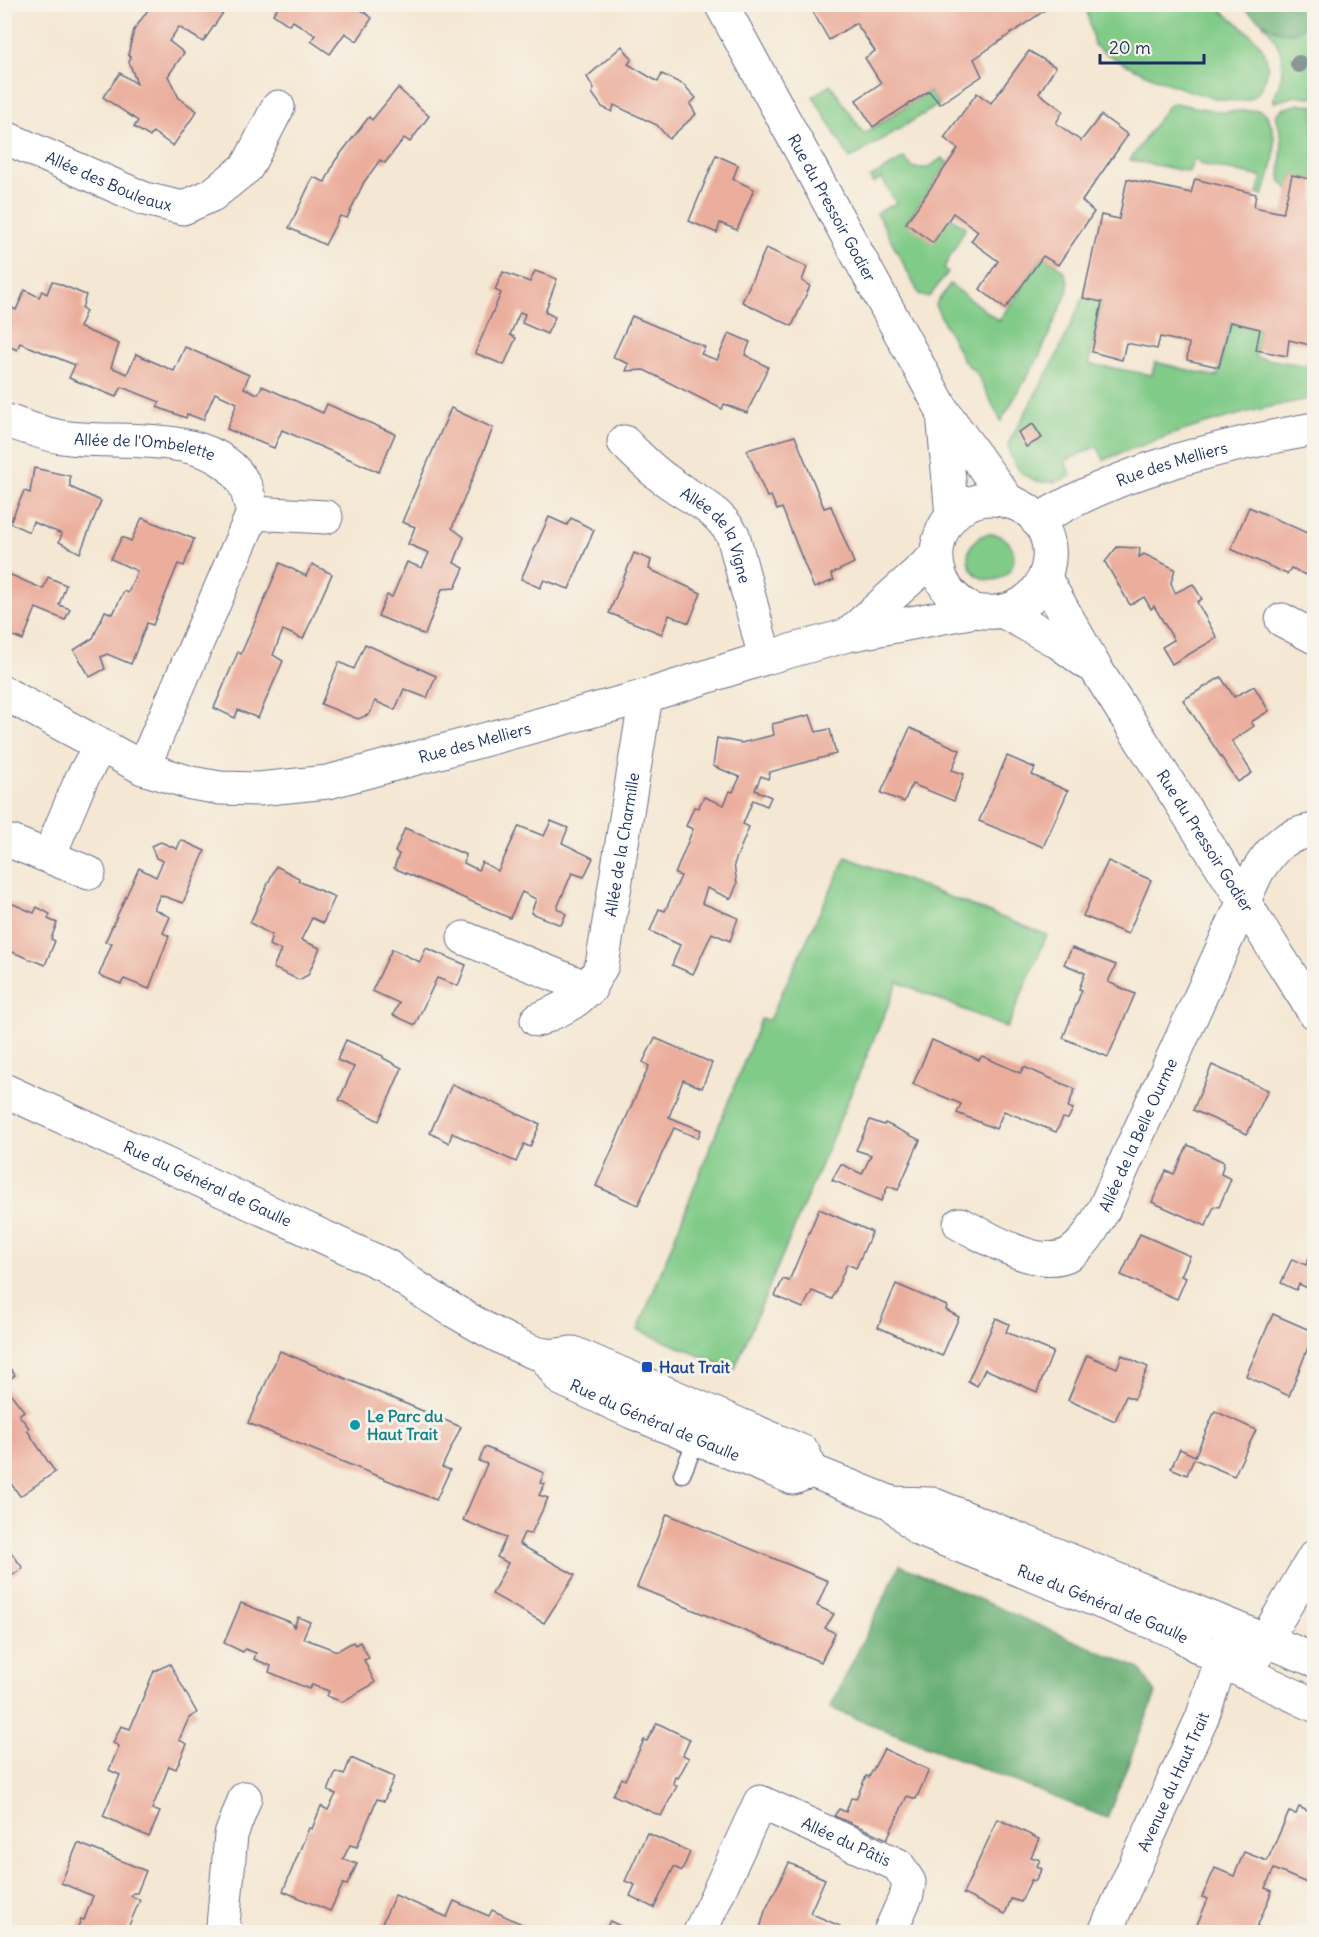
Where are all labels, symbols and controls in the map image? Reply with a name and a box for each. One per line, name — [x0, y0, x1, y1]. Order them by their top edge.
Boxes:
scale bar — [1100, 27, 1204, 65]
text: 20 m — [1109, 36, 1151, 59]
street label: Rue du Pressoir Godier — [784, 130, 881, 285]
street label: Allée des Bouleaux — [43, 147, 174, 215]
street label: Allée de l'Ombelette — [73, 429, 219, 465]
street label: Rue des Melliers — [1113, 437, 1229, 491]
street label: Allée de la Vigne — [677, 483, 755, 585]
street label: Rue des Melliers — [416, 718, 533, 767]
street label: Rue du Pressoir Godier — [1153, 766, 1258, 916]
street label: Allée de la Charmille — [600, 771, 643, 918]
street label: Allée de la Belle Ourme — [1094, 1055, 1181, 1215]
street label: Rue du Général de Gaulle — [120, 1136, 295, 1231]
place label: Haut Trait — [659, 1357, 730, 1377]
marker: Haut Trait — [640, 1360, 654, 1374]
street label: Rue du Général de Gaulle — [567, 1375, 743, 1465]
place label: Le Parc du Haut Trait — [367, 1406, 444, 1444]
marker: Le Parc du Haut Trait — [348, 1418, 362, 1432]
street label: Rue du Général de Gaulle — [1014, 1560, 1192, 1647]
street label: Avenue du Haut Trait — [1133, 1709, 1213, 1855]
street label: Allée du Pâtis — [799, 1812, 894, 1870]

